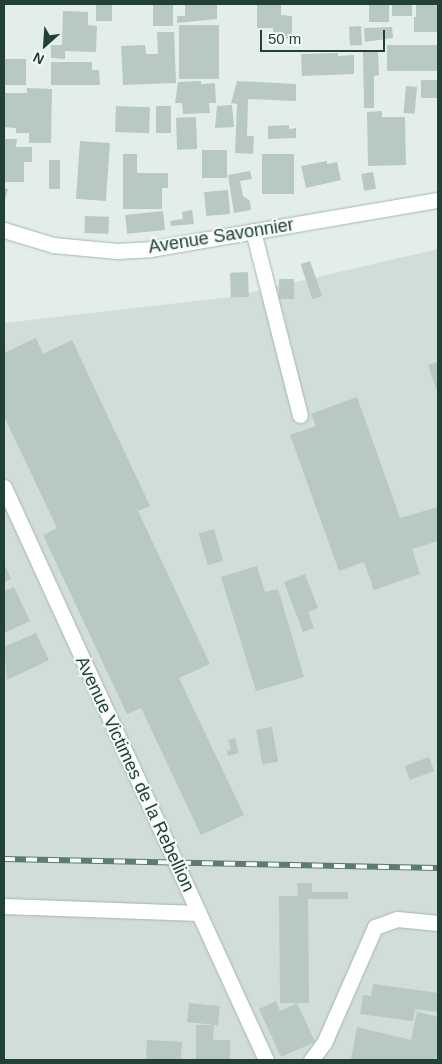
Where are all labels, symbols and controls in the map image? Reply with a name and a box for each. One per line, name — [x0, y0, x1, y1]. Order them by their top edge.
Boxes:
north arrow — [20, 20, 70, 70]
scale bar — [262, 20, 387, 52]
text: 50 m — [268, 30, 301, 47]
text: N — [30, 49, 46, 68]
street label: Avenue Savonnier — [147, 214, 295, 258]
street label: Avenue Victimes de la Rebellion — [71, 653, 199, 895]

